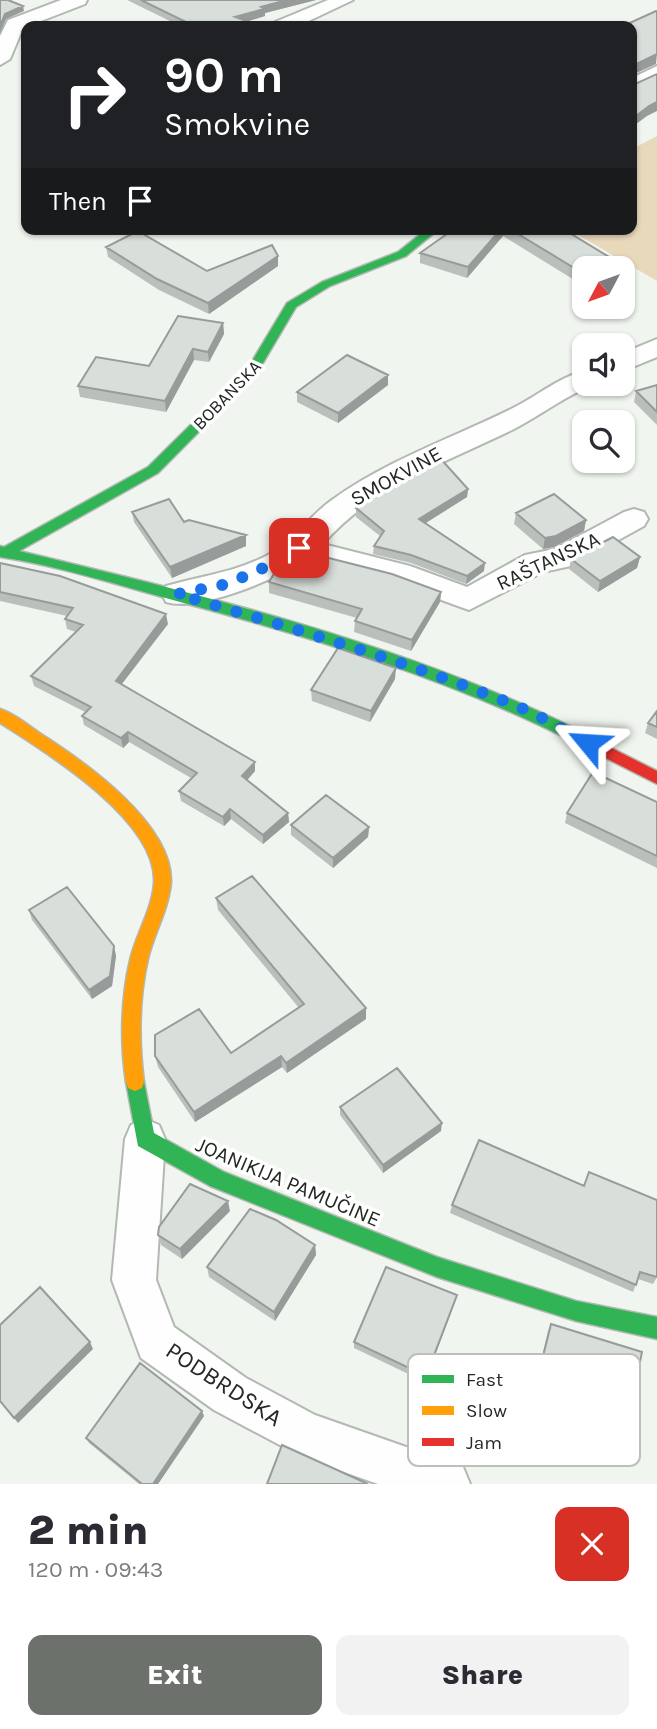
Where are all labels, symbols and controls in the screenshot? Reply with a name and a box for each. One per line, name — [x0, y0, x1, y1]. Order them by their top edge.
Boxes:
text: 90 m — [164, 47, 284, 104]
icon: right — [49, 49, 140, 140]
text: Smokvine — [164, 106, 310, 143]
icon: arrive — [121, 182, 159, 220]
text: Then — [49, 186, 107, 217]
north arrow — [572, 256, 635, 318]
map controls — [572, 256, 635, 473]
button: sound — [572, 333, 635, 396]
street label: BOBANSKA — [188, 355, 266, 435]
button: search — [572, 410, 635, 473]
street label: SMOKVINE — [346, 441, 446, 511]
pin — [269, 518, 329, 578]
street label: RAŠTANSKA — [493, 527, 603, 595]
icon: arrive — [280, 529, 318, 567]
position arrow — [551, 706, 625, 780]
street label: JOANIKIJA PAMUČINE — [192, 1132, 384, 1232]
street label: PODBRDSKA — [161, 1336, 288, 1432]
legend — [408, 1354, 640, 1466]
text: Fast — [466, 1369, 503, 1391]
text: Slow — [466, 1400, 507, 1422]
text: Jam — [466, 1432, 502, 1454]
text: 2 min — [28, 1505, 148, 1555]
button: close — [555, 1507, 629, 1581]
text: 120 m · 09:43 — [28, 1556, 163, 1583]
button: Exit — [28, 1635, 322, 1715]
button: Share — [336, 1635, 629, 1715]

